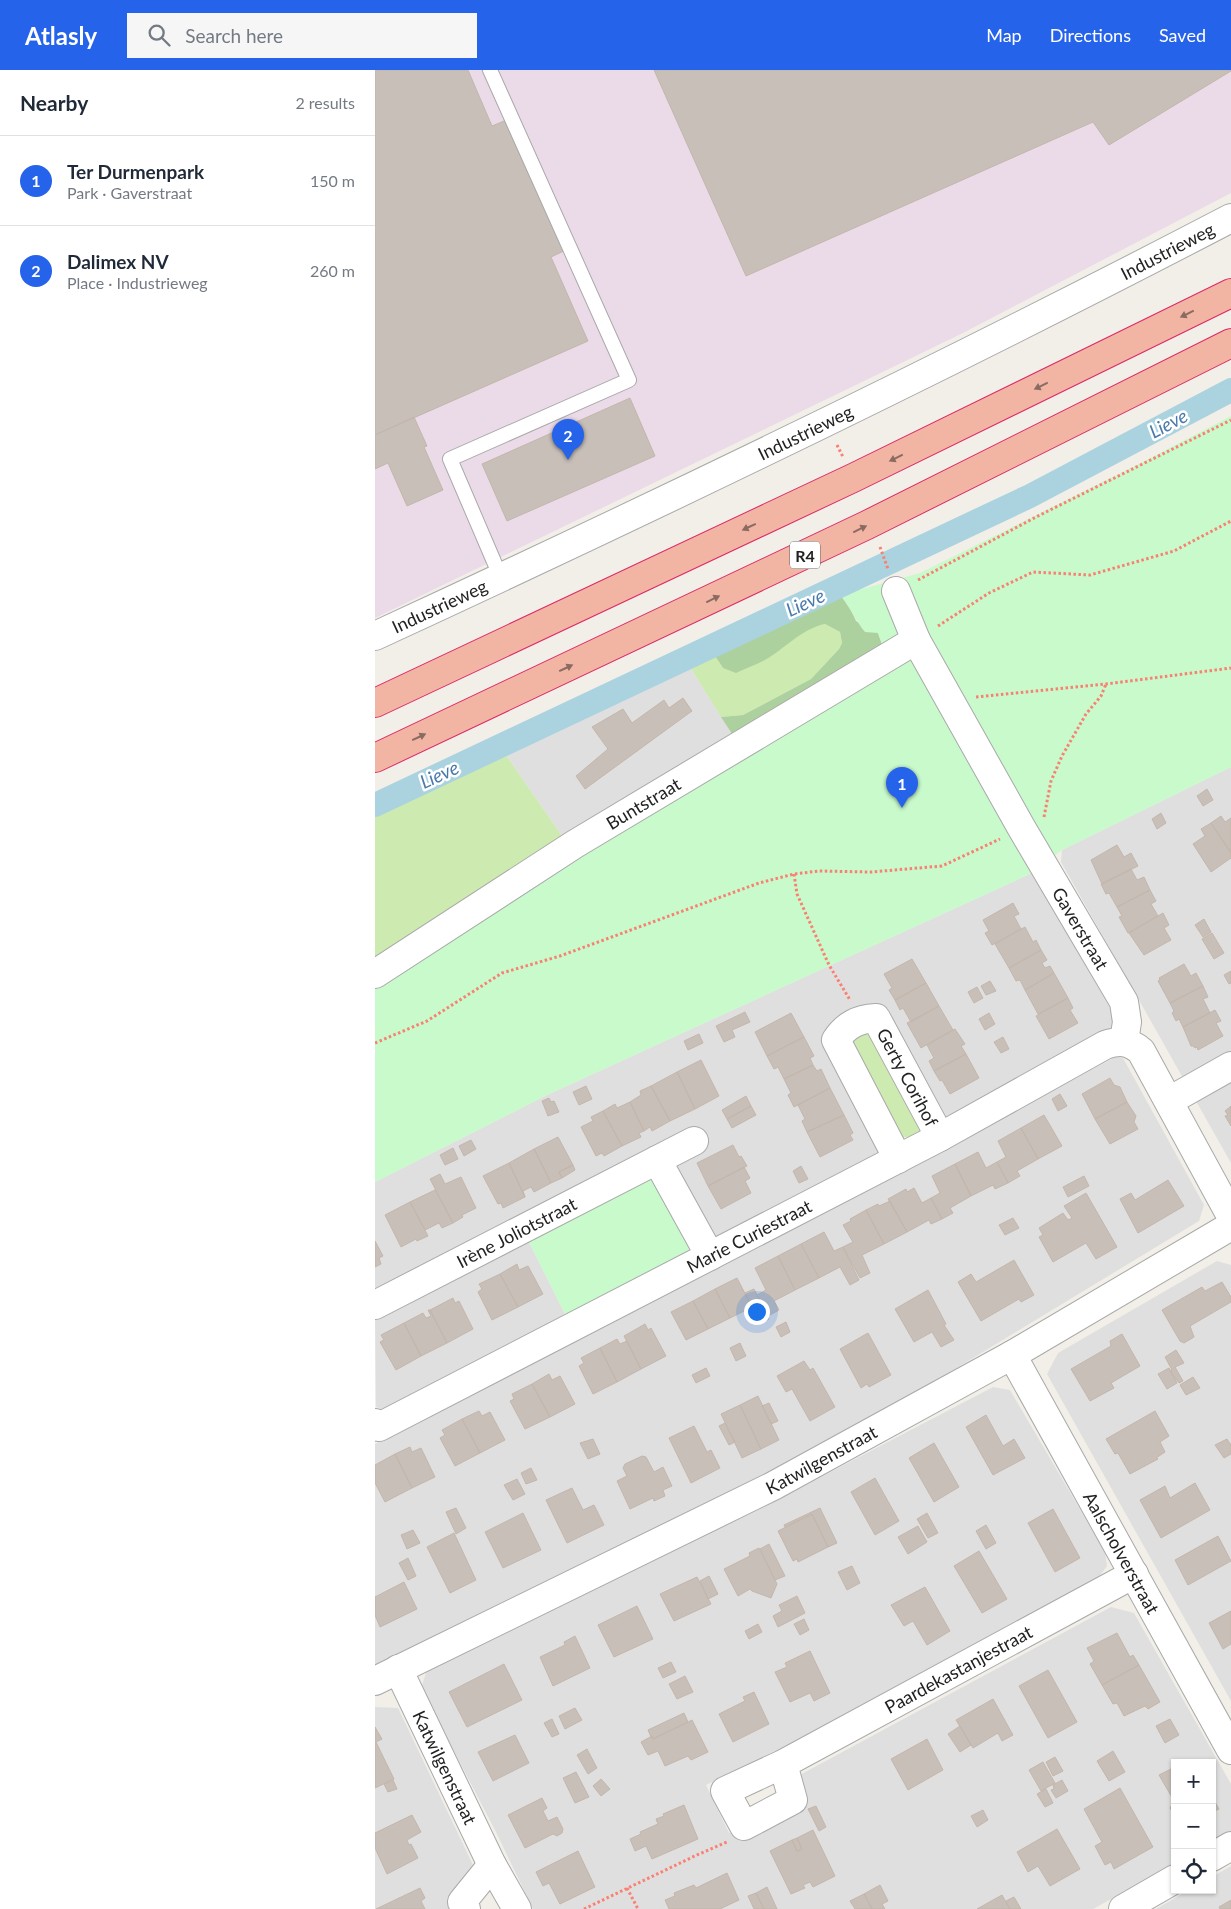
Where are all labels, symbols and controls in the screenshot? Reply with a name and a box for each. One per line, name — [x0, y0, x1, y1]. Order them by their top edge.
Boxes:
search box — [127, 13, 477, 58]
text: Atlasly — [25, 21, 97, 50]
icon: search — [145, 21, 173, 49]
text: Search here — [185, 24, 283, 47]
text: Map — [986, 24, 1022, 46]
text: Directions — [1050, 24, 1131, 46]
text: Saved — [1159, 24, 1206, 46]
text: Nearby — [20, 90, 88, 115]
text: 2 results — [295, 93, 355, 112]
text: Ter Durmenpark — [67, 160, 204, 183]
text: 1 — [31, 171, 41, 190]
text: 150 m — [310, 171, 355, 190]
text: Park · Gaverstraat — [67, 183, 192, 202]
street label: Industrieweg — [1117, 218, 1218, 284]
text: Dalimex NV — [67, 250, 169, 273]
text: 2 — [31, 261, 41, 280]
text: 260 m — [310, 261, 355, 280]
text: Place · Industrieweg — [67, 273, 208, 292]
one-way arrow — [1180, 310, 1194, 318]
one-way arrow — [1034, 382, 1049, 390]
street label: Industrieweg — [754, 400, 856, 465]
water label: Lieve — [1145, 403, 1191, 443]
pin: 2 — [552, 419, 584, 460]
one-way arrow — [889, 454, 903, 462]
one-way arrow — [742, 524, 756, 532]
one-way arrow — [853, 524, 867, 532]
road number: R4 — [790, 542, 820, 568]
street label: Industrieweg — [388, 575, 491, 638]
water label: Lieve — [782, 583, 828, 621]
one-way arrow — [706, 595, 720, 603]
one-way arrow — [559, 664, 573, 672]
one-way arrow — [412, 733, 426, 741]
water label: Lieve — [416, 755, 462, 793]
pin: 1 — [886, 767, 918, 808]
street label: Buntstraat — [602, 772, 685, 834]
street label: Gaverstraat — [1048, 883, 1114, 974]
street label: Gerty Corihof — [872, 1024, 944, 1131]
street label: Irène Joliotstraat — [453, 1192, 581, 1272]
street label: Marie Curiestraat — [683, 1194, 816, 1277]
your location — [744, 1299, 770, 1325]
street label: Katwilgenstraat — [762, 1420, 881, 1499]
street label: Aalscholverstraat — [1079, 1488, 1165, 1618]
street label: Paardekastanjestraat — [881, 1620, 1036, 1718]
street label: Katwilgenstraat — [408, 1707, 482, 1828]
map controls — [1171, 1759, 1216, 1894]
button: + — [1171, 1759, 1216, 1804]
button: − — [1171, 1804, 1216, 1849]
button: locate — [1171, 1849, 1216, 1894]

